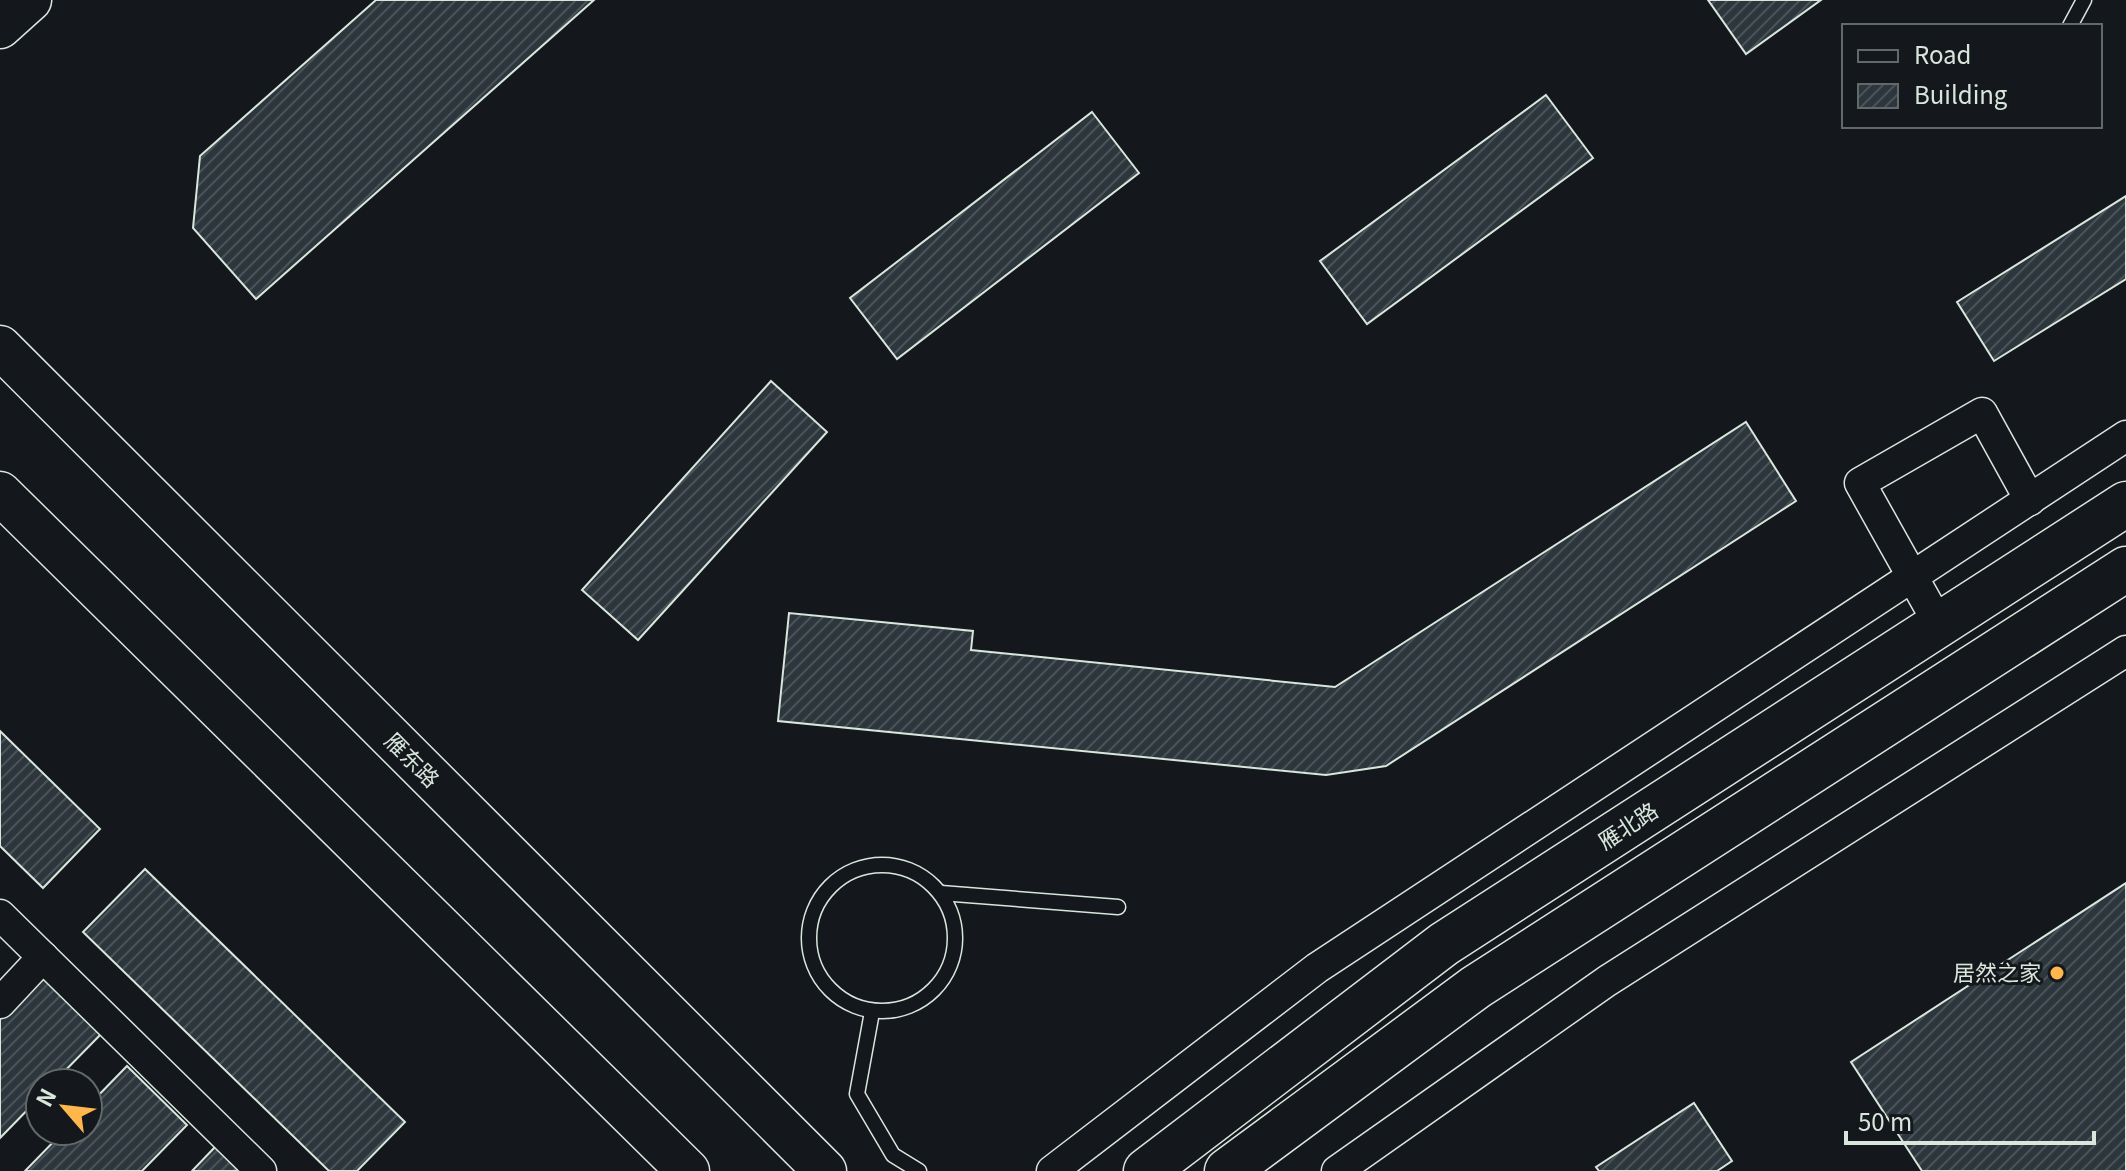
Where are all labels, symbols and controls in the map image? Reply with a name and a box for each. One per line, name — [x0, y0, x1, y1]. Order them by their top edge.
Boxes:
legend — [1842, 24, 2102, 128]
text: Road — [1914, 36, 1971, 71]
text: Building — [1914, 76, 2008, 111]
street label: 雁东路 — [379, 724, 448, 793]
street label: 雁北路 — [1591, 793, 1663, 856]
place label: 居然之家 — [1953, 955, 2041, 987]
marker: 居然之家 — [2048, 964, 2066, 982]
north arrow — [24, 1067, 104, 1147]
text: N — [27, 1082, 63, 1111]
scale bar — [1846, 1095, 2094, 1145]
text: 50 m — [1858, 1103, 1912, 1138]

